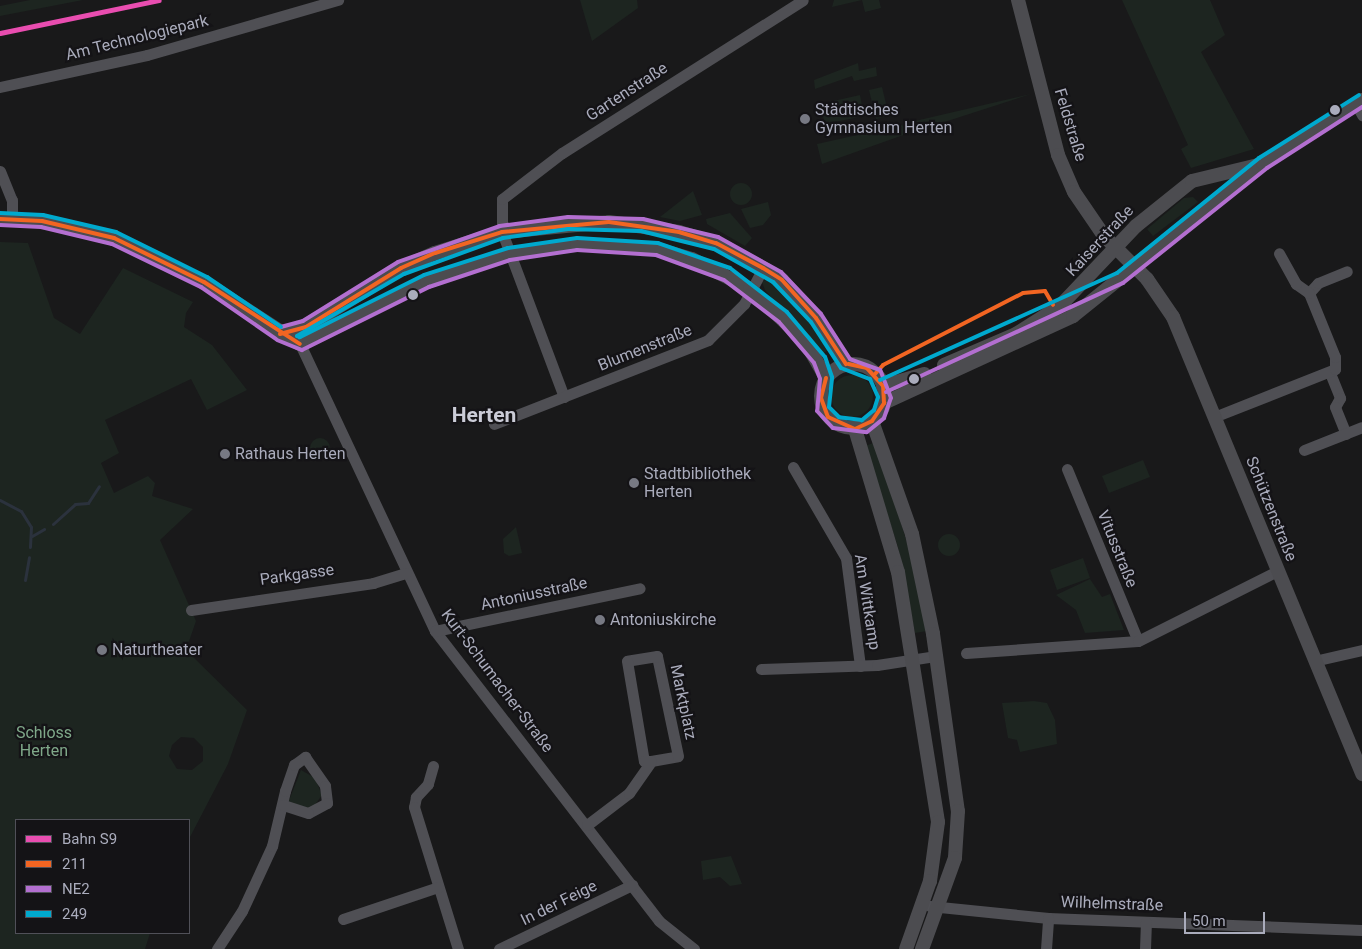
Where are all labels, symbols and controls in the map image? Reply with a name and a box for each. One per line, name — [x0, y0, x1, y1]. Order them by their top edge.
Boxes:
street label: Am Technologiepark — [64, 11, 210, 65]
street label: Gartenstraße — [583, 59, 671, 125]
street label: Feldstraße — [1050, 86, 1090, 164]
place label: Städtisches Gymnasium Herten — [815, 100, 952, 138]
unlabelled marker — [1330, 105, 1340, 115]
marker: Städtisches Gymnasium Herten — [799, 113, 811, 125]
street label: Kaiserstraße — [1062, 202, 1138, 280]
unlabelled marker — [408, 290, 418, 300]
street label: Blumenstraße — [595, 320, 695, 376]
unlabelled marker — [909, 374, 919, 384]
district label: Herten — [452, 402, 516, 428]
place label: Rathaus Herten — [235, 444, 346, 464]
marker: Rathaus Herten — [219, 448, 231, 460]
street label: Schützenstraße — [1241, 454, 1301, 564]
place label: Stadtbibliothek Herten — [644, 464, 751, 502]
marker: Stadtbibliothek Herten — [628, 477, 640, 489]
street label: Vitusstraße — [1093, 508, 1141, 590]
street label: Am Wittkamp — [850, 553, 884, 651]
street label: Parkgasse — [259, 560, 335, 590]
street label: Antoniusstraße — [479, 573, 589, 615]
street label: Kurt-Schumacher-Straße — [437, 606, 557, 756]
place label: Antoniuskirche — [610, 610, 716, 630]
marker: Antoniuskirche — [594, 614, 606, 626]
place label: Naturtheater — [112, 640, 202, 660]
marker: Naturtheater — [96, 644, 108, 656]
street label: Marktplatz — [666, 663, 700, 741]
park label: Schloss Herten — [16, 723, 72, 761]
legend — [15, 819, 190, 934]
text: Bahn S9 — [62, 830, 117, 848]
text: 211 — [62, 855, 87, 873]
street label: In der Feige — [518, 876, 600, 930]
text: NE2 — [62, 880, 90, 898]
street label: Wilhelmstraße — [1060, 893, 1164, 915]
scale bar — [1187, 902, 1268, 934]
text: 249 — [62, 905, 87, 923]
text: 50 m — [1192, 912, 1226, 930]

